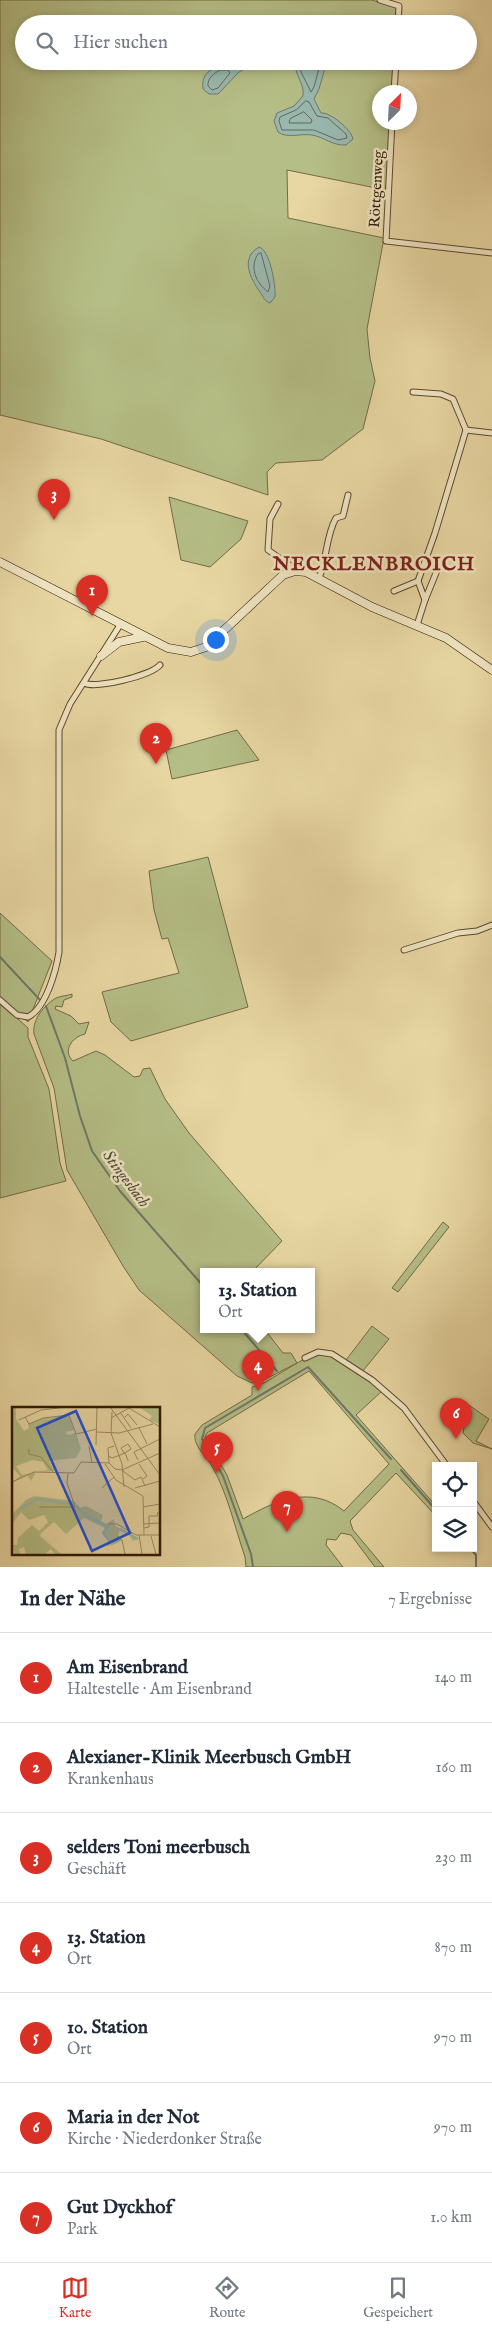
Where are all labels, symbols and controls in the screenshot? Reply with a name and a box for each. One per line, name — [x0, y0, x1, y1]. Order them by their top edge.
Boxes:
search box — [15, 15, 477, 70]
icon: search — [33, 29, 61, 57]
text: Hier suchen — [73, 31, 168, 55]
north arrow — [372, 85, 417, 130]
street label: Röttgenweg — [365, 149, 388, 228]
pin: 3 — [38, 479, 70, 520]
district label: NECKLENBROICH — [272, 552, 475, 577]
pin: 1 — [76, 575, 108, 616]
your location — [203, 627, 229, 653]
pin: 2 — [140, 723, 172, 764]
water label: Stingesbach — [97, 1147, 154, 1212]
popup — [200, 1268, 315, 1333]
text: 13. Station — [218, 1279, 297, 1303]
text: Ort — [218, 1303, 243, 1323]
pin: 4 — [242, 1350, 274, 1391]
pin: 6 — [440, 1398, 472, 1439]
inset map — [12, 1407, 160, 1554]
pin: 5 — [201, 1432, 233, 1473]
map controls — [432, 1462, 477, 1552]
button: locate — [432, 1462, 477, 1507]
pin: 7 — [271, 1491, 303, 1532]
button: layers — [432, 1507, 477, 1552]
text: In der Nähe — [20, 1586, 126, 1613]
text: 7 Ergebnisse — [388, 1590, 472, 1610]
text: Am Eisenbrand — [67, 1656, 188, 1680]
text: 1 — [33, 1668, 39, 1688]
text: 140 m — [434, 1668, 472, 1688]
text: Haltestelle · Am Eisenbrand — [67, 1680, 252, 1700]
text: Alexianer-Klinik Meerbusch GmbH — [67, 1746, 351, 1770]
text: 2 — [32, 1758, 40, 1778]
text: 160 m — [436, 1758, 472, 1778]
text: Krankenhaus — [67, 1770, 154, 1790]
text: selders Toni meerbusch — [67, 1836, 250, 1860]
text: 3 — [33, 1848, 39, 1868]
text: 230 m — [435, 1848, 472, 1868]
text: Geschäft — [67, 1860, 126, 1880]
text: 13. Station — [67, 1926, 146, 1950]
text: 4 — [32, 1938, 40, 1958]
text: 870 m — [435, 1938, 472, 1958]
text: Ort — [67, 1950, 92, 1970]
text: 10. Station — [67, 2016, 148, 2040]
text: 5 — [33, 2028, 39, 2048]
text: 970 m — [434, 2028, 472, 2048]
text: Ort — [67, 2040, 92, 2060]
text: Maria in der Not — [67, 2106, 200, 2130]
text: 6 — [33, 2118, 39, 2138]
text: 970 m — [434, 2118, 472, 2138]
text: Kirche · Niederdonker Straße — [67, 2130, 262, 2150]
text: Gut Dyckhof — [67, 2196, 172, 2220]
text: 7 — [32, 2208, 40, 2228]
text: 1.0 km — [430, 2208, 472, 2228]
text: Park — [67, 2220, 97, 2240]
tab: Karte — [59, 2274, 91, 2322]
tab: Route — [209, 2274, 246, 2322]
tab: Gespeichert — [363, 2274, 433, 2322]

